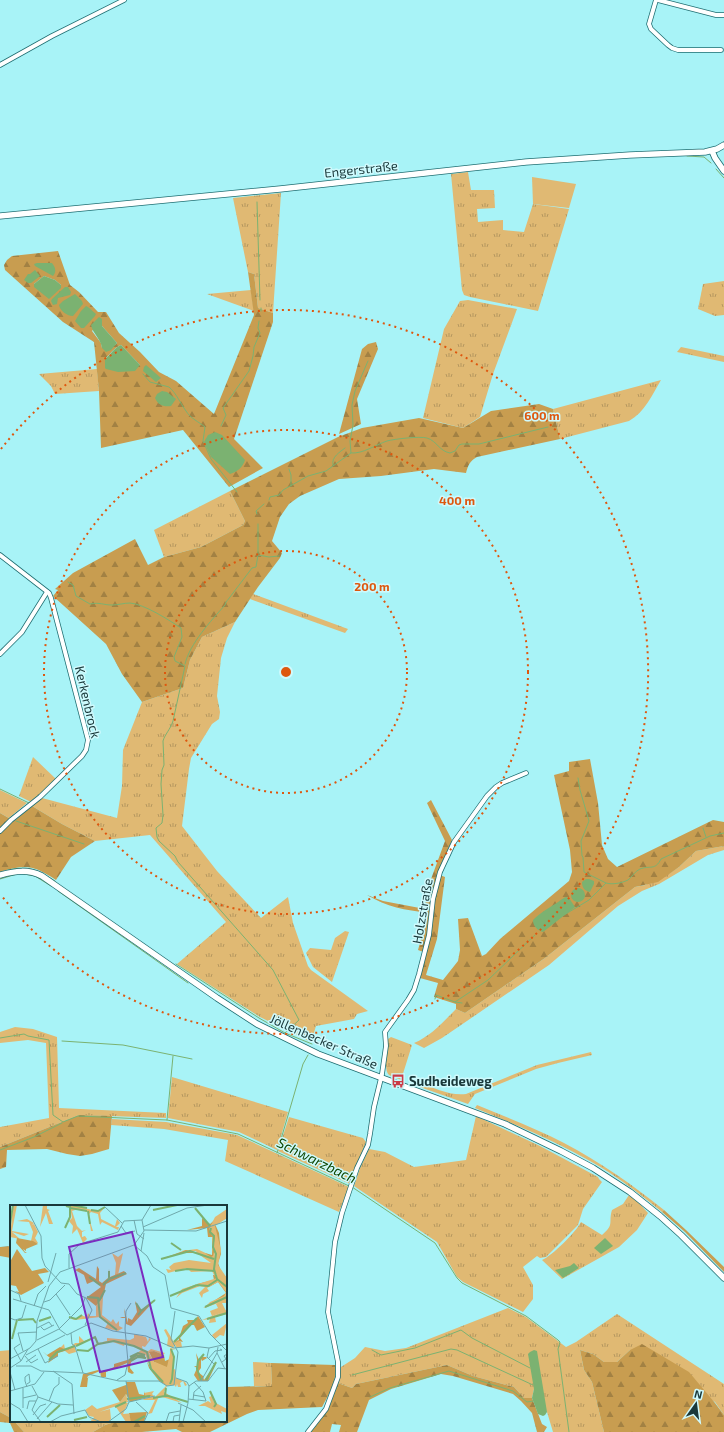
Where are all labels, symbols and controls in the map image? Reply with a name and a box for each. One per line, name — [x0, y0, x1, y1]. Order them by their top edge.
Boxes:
street label: Engerstraße — [323, 157, 399, 181]
text: 600 m — [524, 408, 560, 422]
text: 400 m — [439, 493, 475, 507]
text: 200 m — [354, 579, 390, 593]
street label: Kerkenbrock — [72, 664, 104, 740]
centre of rings — [279, 665, 293, 679]
street label: Holzstraße — [408, 877, 436, 945]
street label: Jöllenbecker Straße — [268, 1010, 380, 1072]
bus stop icon: Sudheideweg — [390, 1073, 406, 1089]
place label: Sudheideweg — [409, 1073, 492, 1089]
water label: Schwarzbach — [275, 1133, 359, 1187]
inset map — [10, 1205, 227, 1422]
north arrow — [676, 1384, 716, 1424]
text: N — [693, 1387, 704, 1401]

